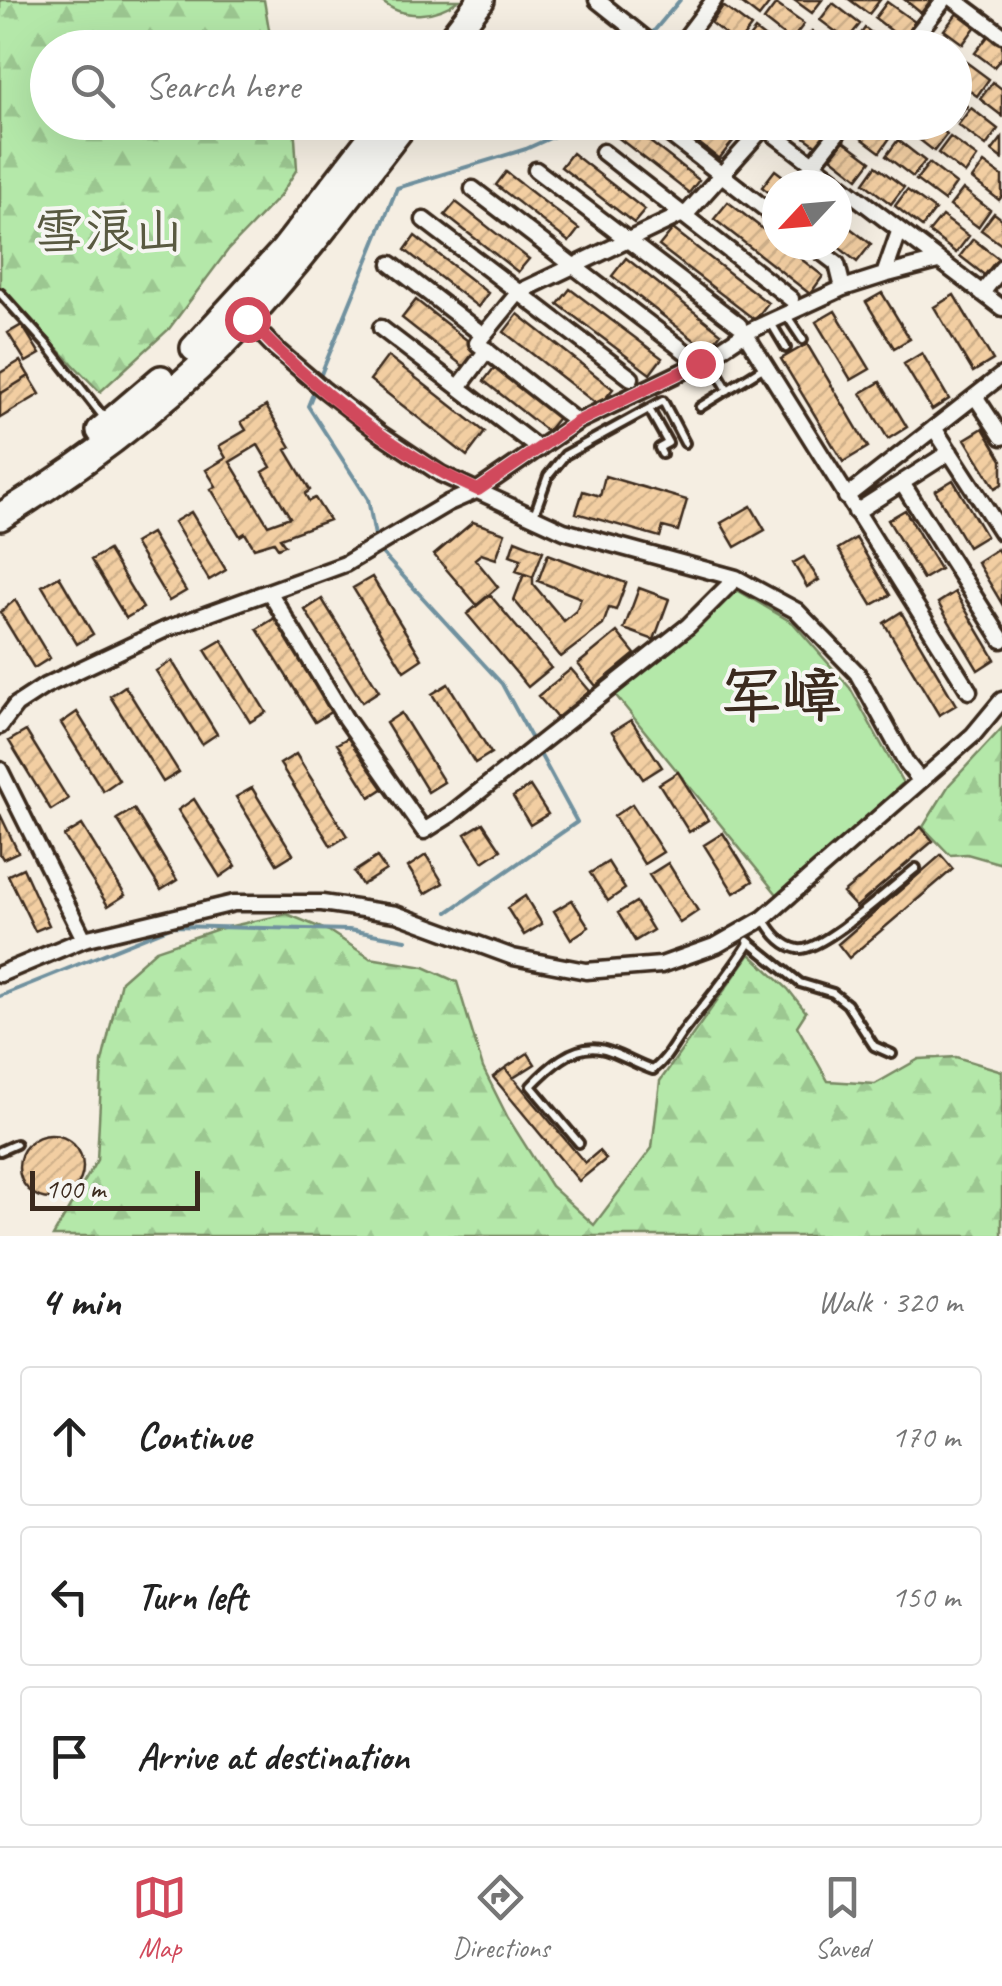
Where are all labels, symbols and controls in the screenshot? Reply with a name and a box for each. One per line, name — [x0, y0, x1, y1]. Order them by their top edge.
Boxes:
search box — [30, 30, 972, 140]
icon: search — [65, 58, 120, 113]
text: Search here — [145, 62, 300, 109]
north arrow — [762, 170, 852, 260]
park label: 雪浪山 — [34, 200, 184, 263]
route start — [225, 297, 271, 343]
route end — [678, 341, 724, 387]
district label: 军嶂 — [721, 658, 841, 734]
scale bar — [30, 1166, 200, 1210]
text: 100 m — [45, 1171, 105, 1206]
text: 4 min — [40, 1275, 120, 1328]
text: Walk · 320 m — [818, 1281, 962, 1322]
icon: ahead — [42, 1409, 97, 1464]
text: Continue — [137, 1413, 251, 1460]
text: 170 m — [891, 1416, 960, 1457]
icon: left — [42, 1569, 97, 1624]
text: Turn left — [137, 1573, 247, 1620]
text: 150 m — [891, 1576, 960, 1617]
icon: arrive — [42, 1729, 97, 1784]
text: Arrive at destination — [137, 1733, 409, 1780]
tab: Map — [132, 1870, 187, 1965]
tab: Directions — [452, 1870, 550, 1965]
tab: Saved — [815, 1870, 870, 1965]

